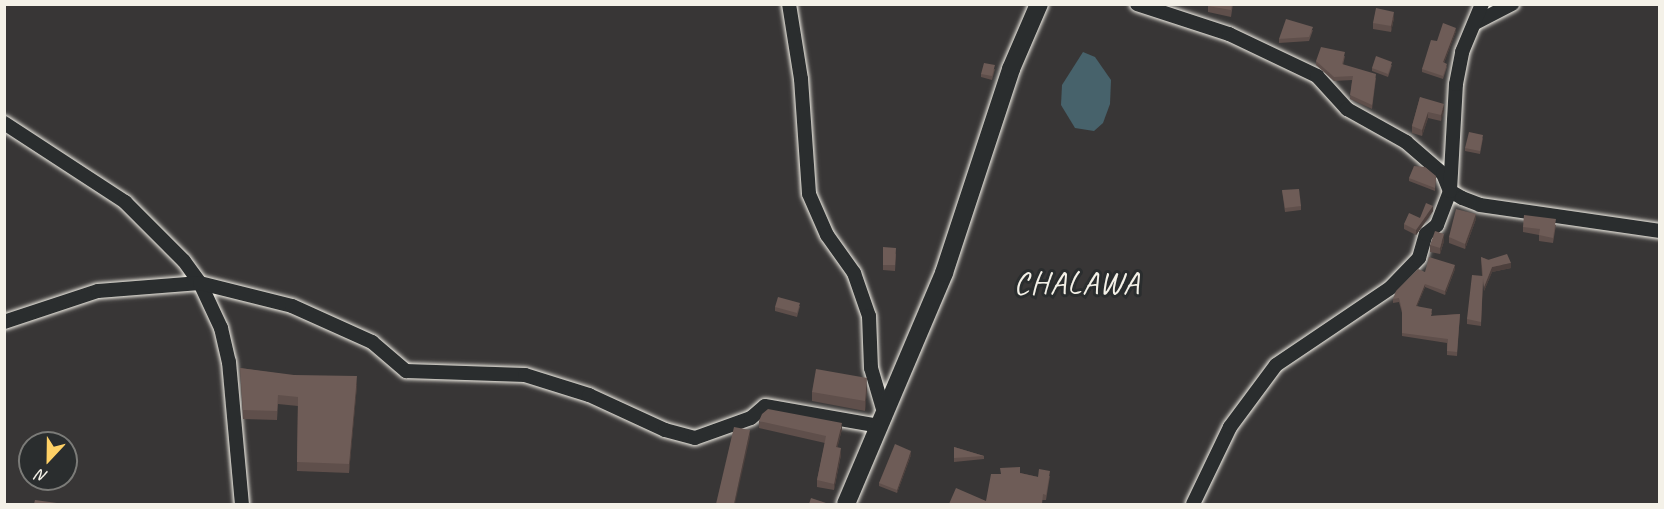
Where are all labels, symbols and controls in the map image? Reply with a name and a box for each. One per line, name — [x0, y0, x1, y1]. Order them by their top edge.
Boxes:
district label: CHALAWA — [1013, 264, 1141, 302]
north arrow — [18, 431, 78, 491]
text: N — [34, 465, 50, 487]

